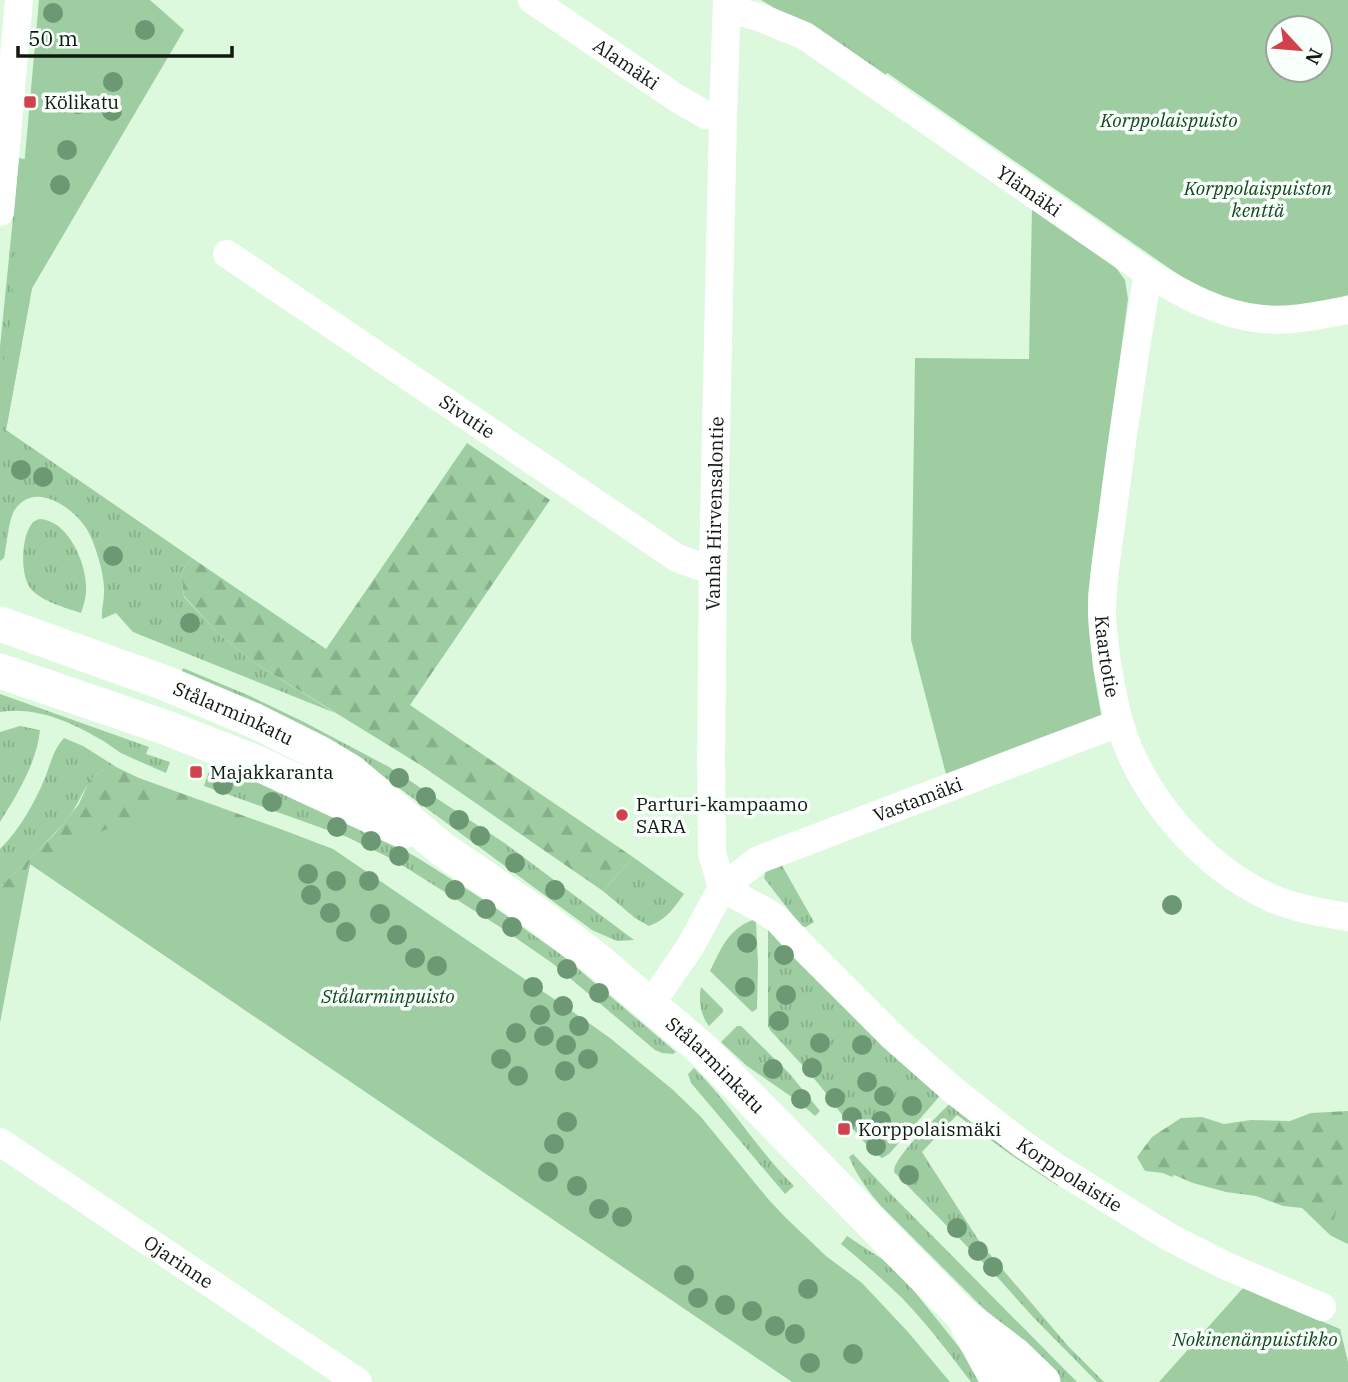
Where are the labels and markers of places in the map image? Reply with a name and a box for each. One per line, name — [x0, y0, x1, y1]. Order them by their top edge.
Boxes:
place label: Kölikatu — [44, 90, 119, 114]
marker: Kölikatu — [22, 94, 38, 110]
place label: Majakkaranta — [210, 760, 334, 784]
marker: Majakkaranta — [188, 764, 204, 780]
place label: Parturi-kampaamo SARA — [636, 792, 808, 838]
marker: Parturi-kampaamo SARA — [614, 807, 630, 823]
place label: Korppolaismäki — [858, 1117, 1001, 1141]
marker: Korppolaismäki — [836, 1121, 852, 1137]

